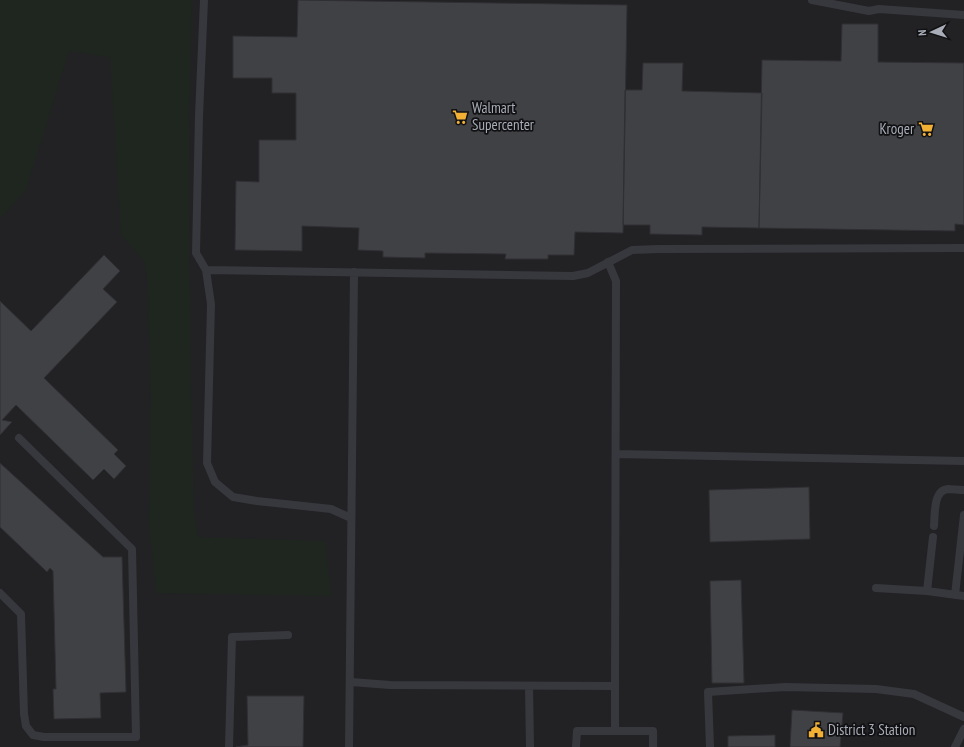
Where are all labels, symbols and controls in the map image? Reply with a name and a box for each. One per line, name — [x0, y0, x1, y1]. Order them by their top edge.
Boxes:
north arrow — [912, 12, 952, 52]
text: N — [915, 29, 929, 36]
place label: Walmart Supercenter — [472, 98, 535, 134]
supermarket icon: Walmart Supercenter — [451, 108, 469, 126]
place label: Kroger — [880, 119, 915, 138]
supermarket icon: Kroger — [917, 120, 935, 138]
place label: District 3 Station — [828, 720, 915, 739]
public building icon: District 3 Station — [807, 721, 825, 739]

